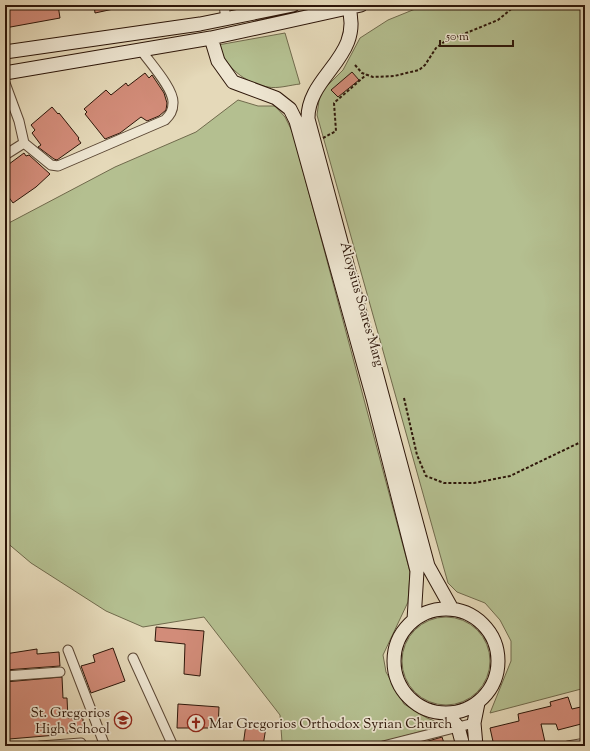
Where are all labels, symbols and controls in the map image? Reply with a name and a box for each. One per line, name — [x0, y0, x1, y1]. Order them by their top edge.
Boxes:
scale bar — [440, 22, 513, 48]
text: 50 m — [445, 28, 469, 46]
street label: Aloysius Soares Marg — [334, 240, 389, 369]
place label: St. Gregorios High School — [30, 704, 110, 740]
school or university icon: St. Gregorios High School — [113, 710, 133, 730]
church icon: Mar Gregorios Orthodox Syrian Church — [186, 713, 206, 733]
place label: Mar Gregorios Orthodox Syrian Church — [209, 715, 452, 735]

